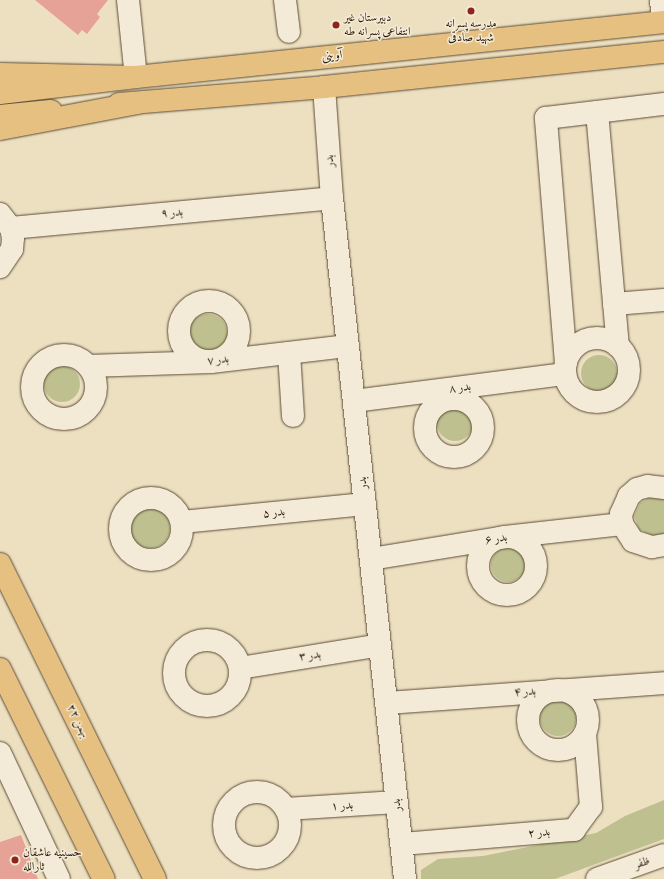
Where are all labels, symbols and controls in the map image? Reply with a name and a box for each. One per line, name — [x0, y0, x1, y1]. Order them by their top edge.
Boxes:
marker: مدرسه پسرانه شهید صادقی — [466, 6, 476, 16]
place label: دبیرستان غیر انتفاعی پسرانه طه — [344, 11, 411, 39]
place label: مدرسه پسرانه شهید صادقی — [445, 17, 497, 45]
marker: دبیرستان غیر انتفاعی پسرانه طه — [331, 20, 341, 30]
street label: آوینی — [321, 48, 343, 64]
street label: بدر — [322, 154, 338, 168]
street label: بدر ۹ — [160, 205, 184, 221]
street label: بدر ۷ — [206, 352, 230, 368]
street label: بدر ۸ — [448, 380, 472, 396]
street label: بدر — [355, 476, 371, 490]
street label: بدر ۵ — [262, 505, 286, 521]
street label: بدر ۶ — [484, 530, 508, 548]
street label: بدر ۳ — [298, 647, 322, 665]
street label: بدر ۴ — [513, 684, 537, 700]
street label: ۲۲ بهمن — [64, 702, 92, 740]
street label: بدر ۱ — [330, 798, 354, 814]
street label: بدر — [389, 798, 405, 812]
street label: بدر ۲ — [527, 825, 551, 841]
place label: حسینیه عاشقان ثارالله — [23, 846, 82, 874]
street label: ظفر — [632, 854, 652, 872]
marker: حسینیه عاشقان ثارالله — [10, 855, 20, 865]

